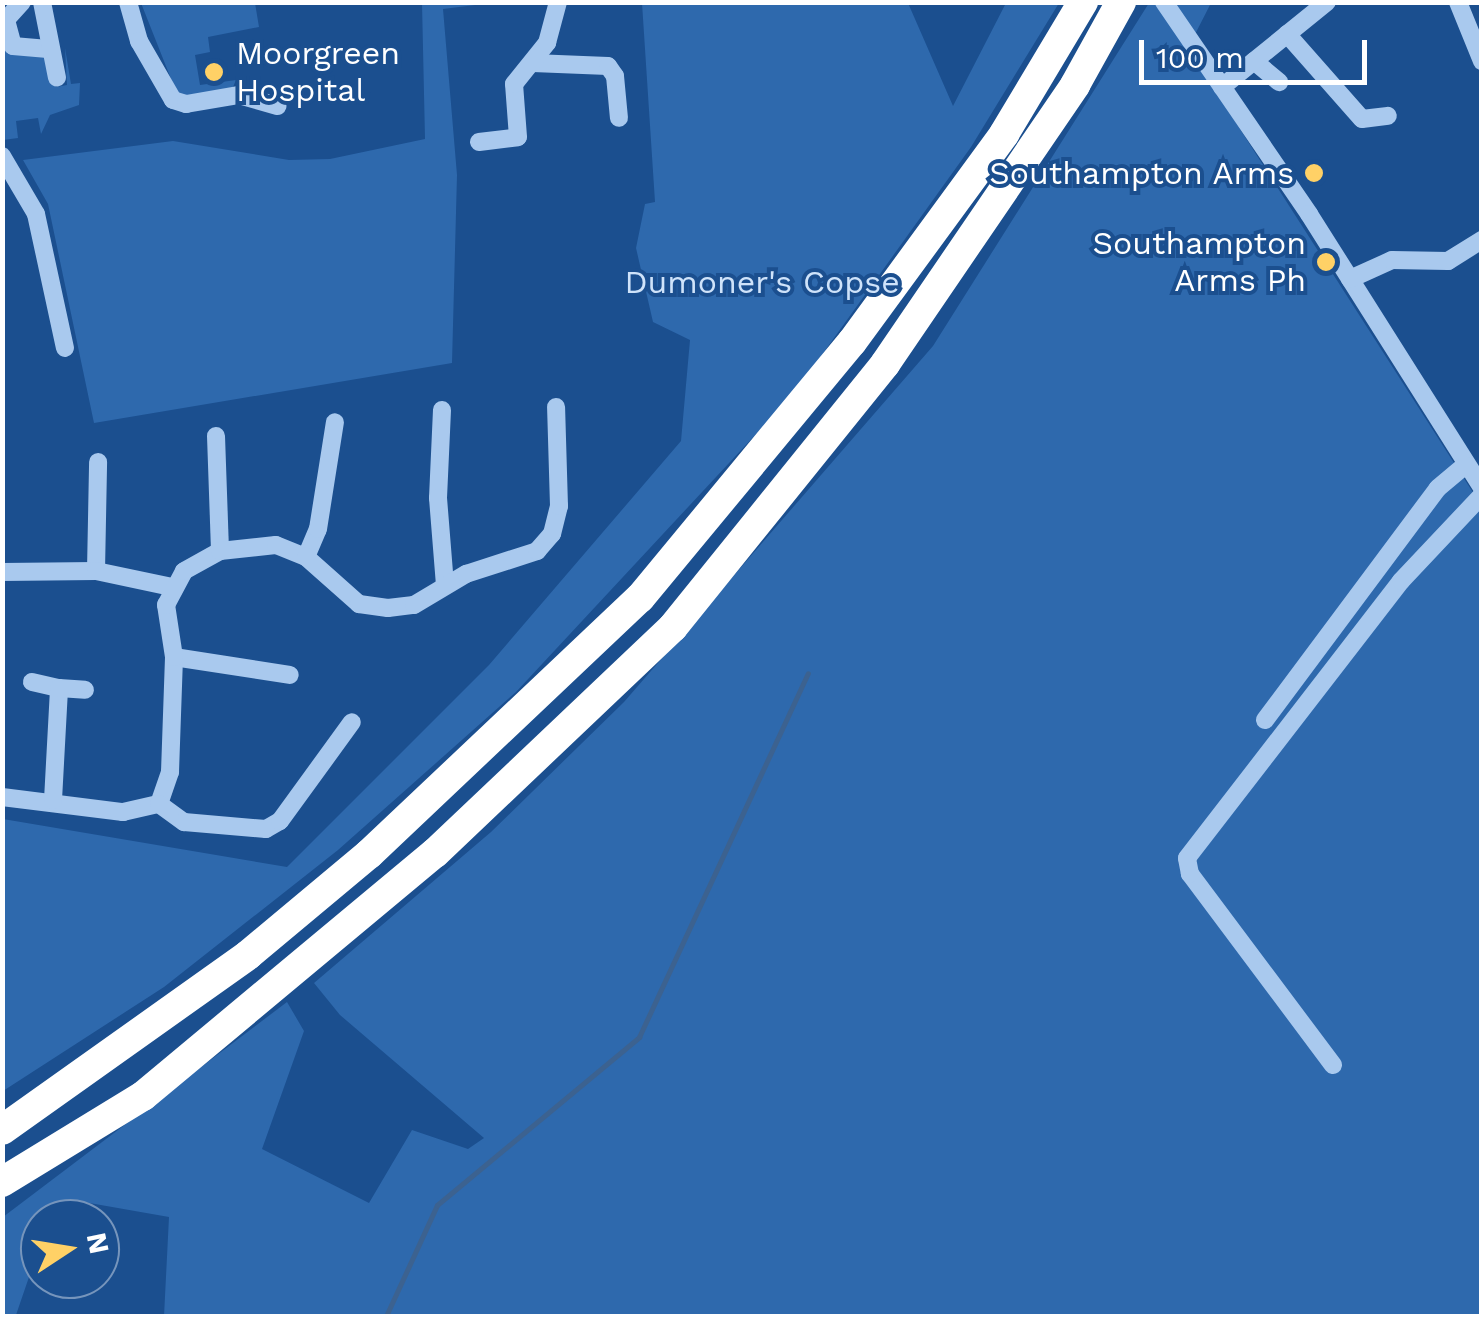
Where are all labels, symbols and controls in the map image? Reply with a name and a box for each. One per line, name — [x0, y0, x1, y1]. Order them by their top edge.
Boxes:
scale bar — [1144, 20, 1372, 82]
place label: Moorgreen Hospital — [236, 35, 400, 110]
text: 100 m — [1156, 40, 1244, 75]
marker: Moorgreen Hospital — [201, 59, 227, 85]
place label: Southampton Arms — [988, 154, 1294, 192]
marker: Southampton Arms — [1303, 162, 1325, 184]
place label: Southampton Arms Ph — [1093, 225, 1306, 300]
marker: Southampton Arms Ph — [1315, 251, 1337, 273]
park label: Dumoner's Copse — [624, 263, 900, 301]
north arrow — [20, 1199, 120, 1299]
text: N — [80, 1229, 116, 1257]

